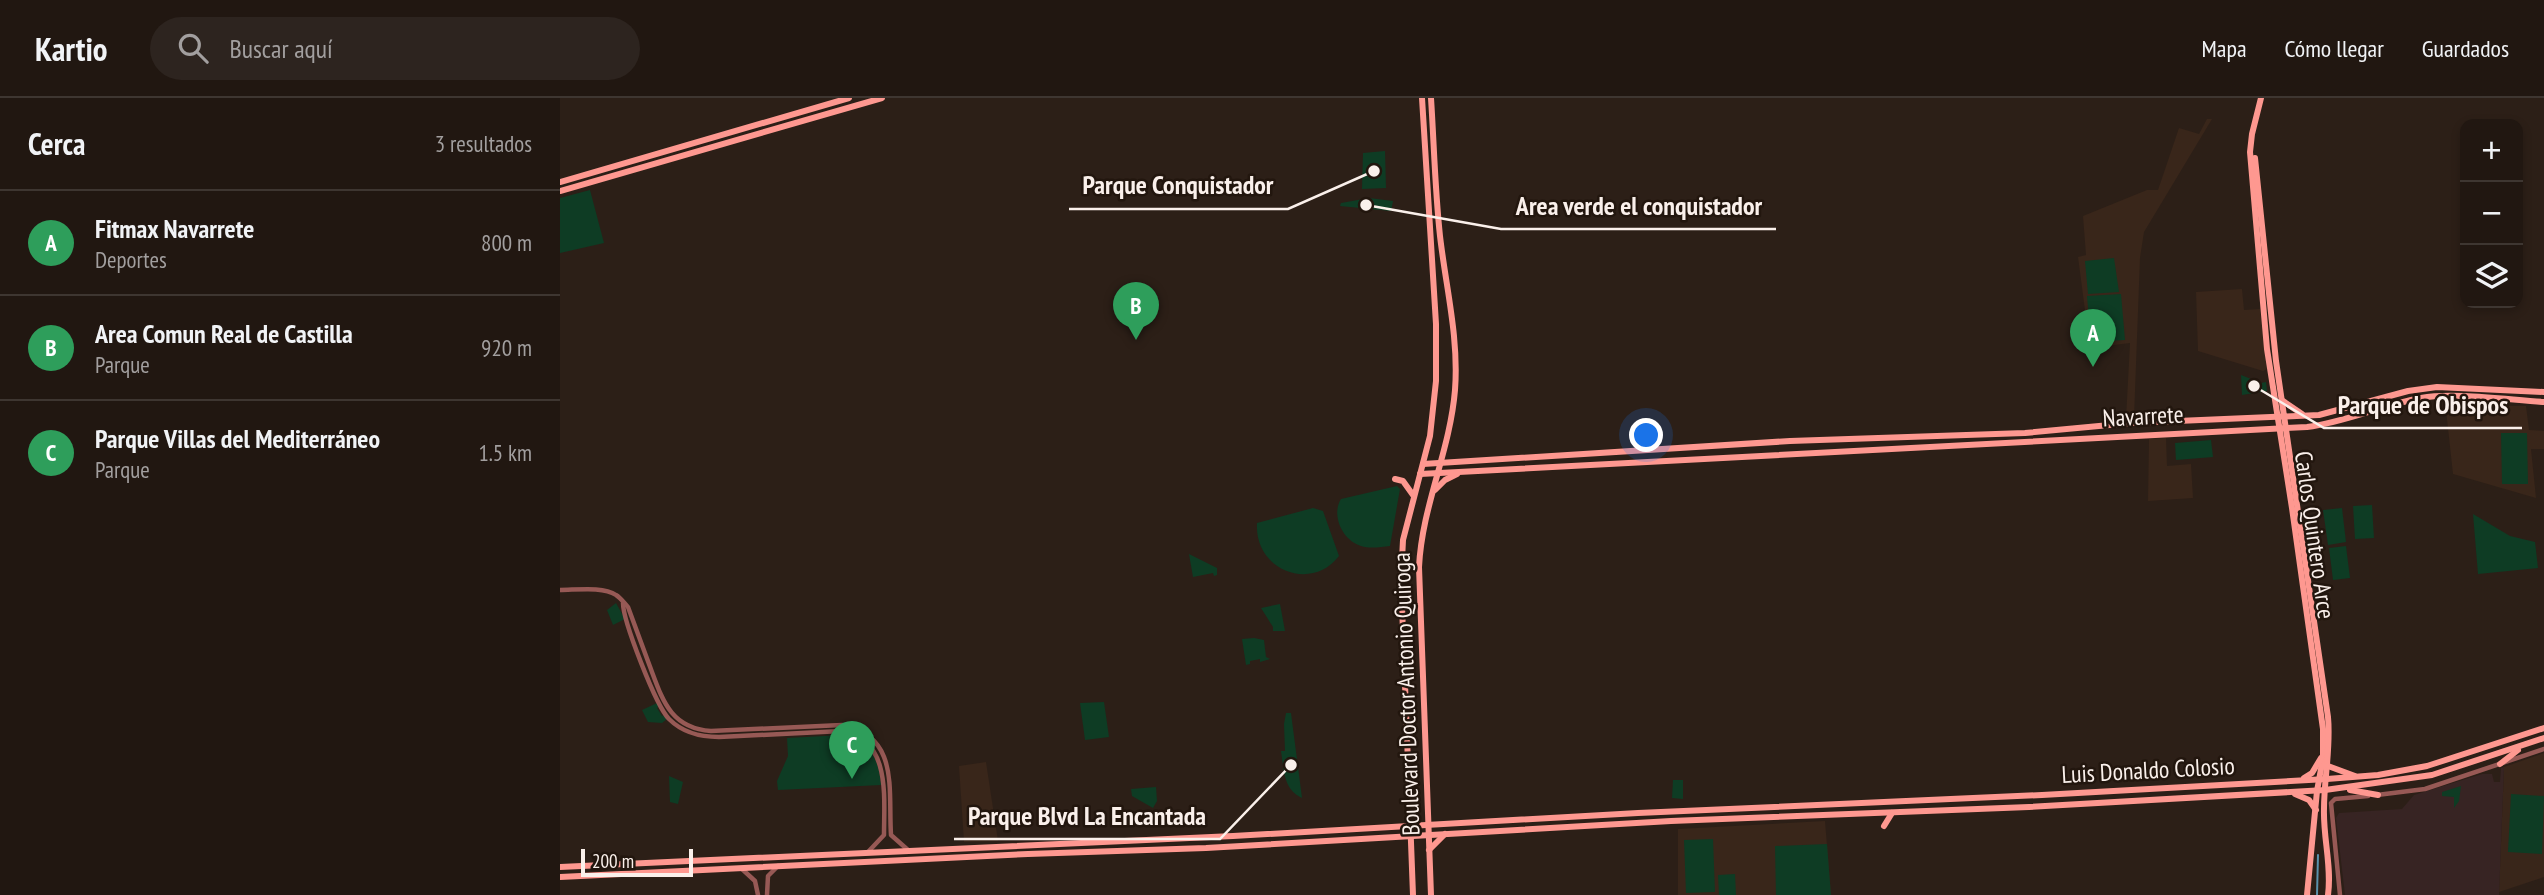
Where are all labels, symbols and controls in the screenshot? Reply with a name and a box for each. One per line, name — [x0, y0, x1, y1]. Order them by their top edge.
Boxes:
search box — [150, 17, 640, 80]
text: Kartio — [35, 27, 108, 70]
icon: search — [174, 29, 212, 67]
text: Buscar aquí — [230, 32, 333, 65]
text: Mapa — [2202, 33, 2247, 64]
text: Cómo llegar — [2285, 33, 2384, 64]
text: Guardados — [2422, 33, 2509, 64]
map controls — [2460, 119, 2523, 308]
button: + — [2460, 119, 2523, 182]
text: Cerca — [28, 124, 85, 163]
text: 3 resultados — [435, 129, 532, 158]
callout: Parque Conquistador — [1069, 162, 1288, 209]
text: Parque Conquistador — [1083, 168, 1274, 201]
callout: Area verde el conquistador — [1501, 182, 1776, 229]
button: − — [2460, 182, 2523, 245]
text: Area verde el conquistador — [1515, 189, 1763, 222]
text: Fitmax Navarrete — [95, 212, 254, 245]
text: A — [45, 228, 57, 257]
text: 800 m — [481, 228, 532, 257]
text: Deportes — [95, 245, 167, 274]
button: layers — [2460, 245, 2523, 308]
pin: B — [1113, 282, 1159, 340]
pin: A — [2070, 309, 2116, 367]
text: Area Comun Real de Castilla — [95, 317, 353, 350]
text: B — [45, 333, 57, 362]
text: 920 m — [481, 333, 532, 362]
text: Parque — [95, 350, 150, 379]
callout: Parque de Obispos — [2324, 381, 2522, 428]
text: Parque de Obispos — [2338, 388, 2508, 421]
street label: Navarrete — [2102, 398, 2184, 434]
your location — [1629, 418, 1663, 452]
text: Parque Villas del Mediterráneo — [95, 422, 380, 455]
text: C — [46, 438, 56, 467]
text: 1.5 km — [478, 438, 532, 467]
street label: Carlos Quintero Arce — [2288, 449, 2342, 621]
text: Parque — [95, 455, 150, 484]
street label: Boulevard Doctor Antonio Quiroga — [1386, 552, 1426, 836]
pin: C — [829, 721, 875, 779]
street label: Luis Donaldo Colosio — [2061, 750, 2235, 790]
callout: Parque Blvd La Encantada — [954, 792, 1220, 839]
text: Parque Blvd La Encantada — [968, 799, 1206, 832]
scale bar — [581, 846, 693, 878]
text: 200 m — [592, 849, 634, 873]

